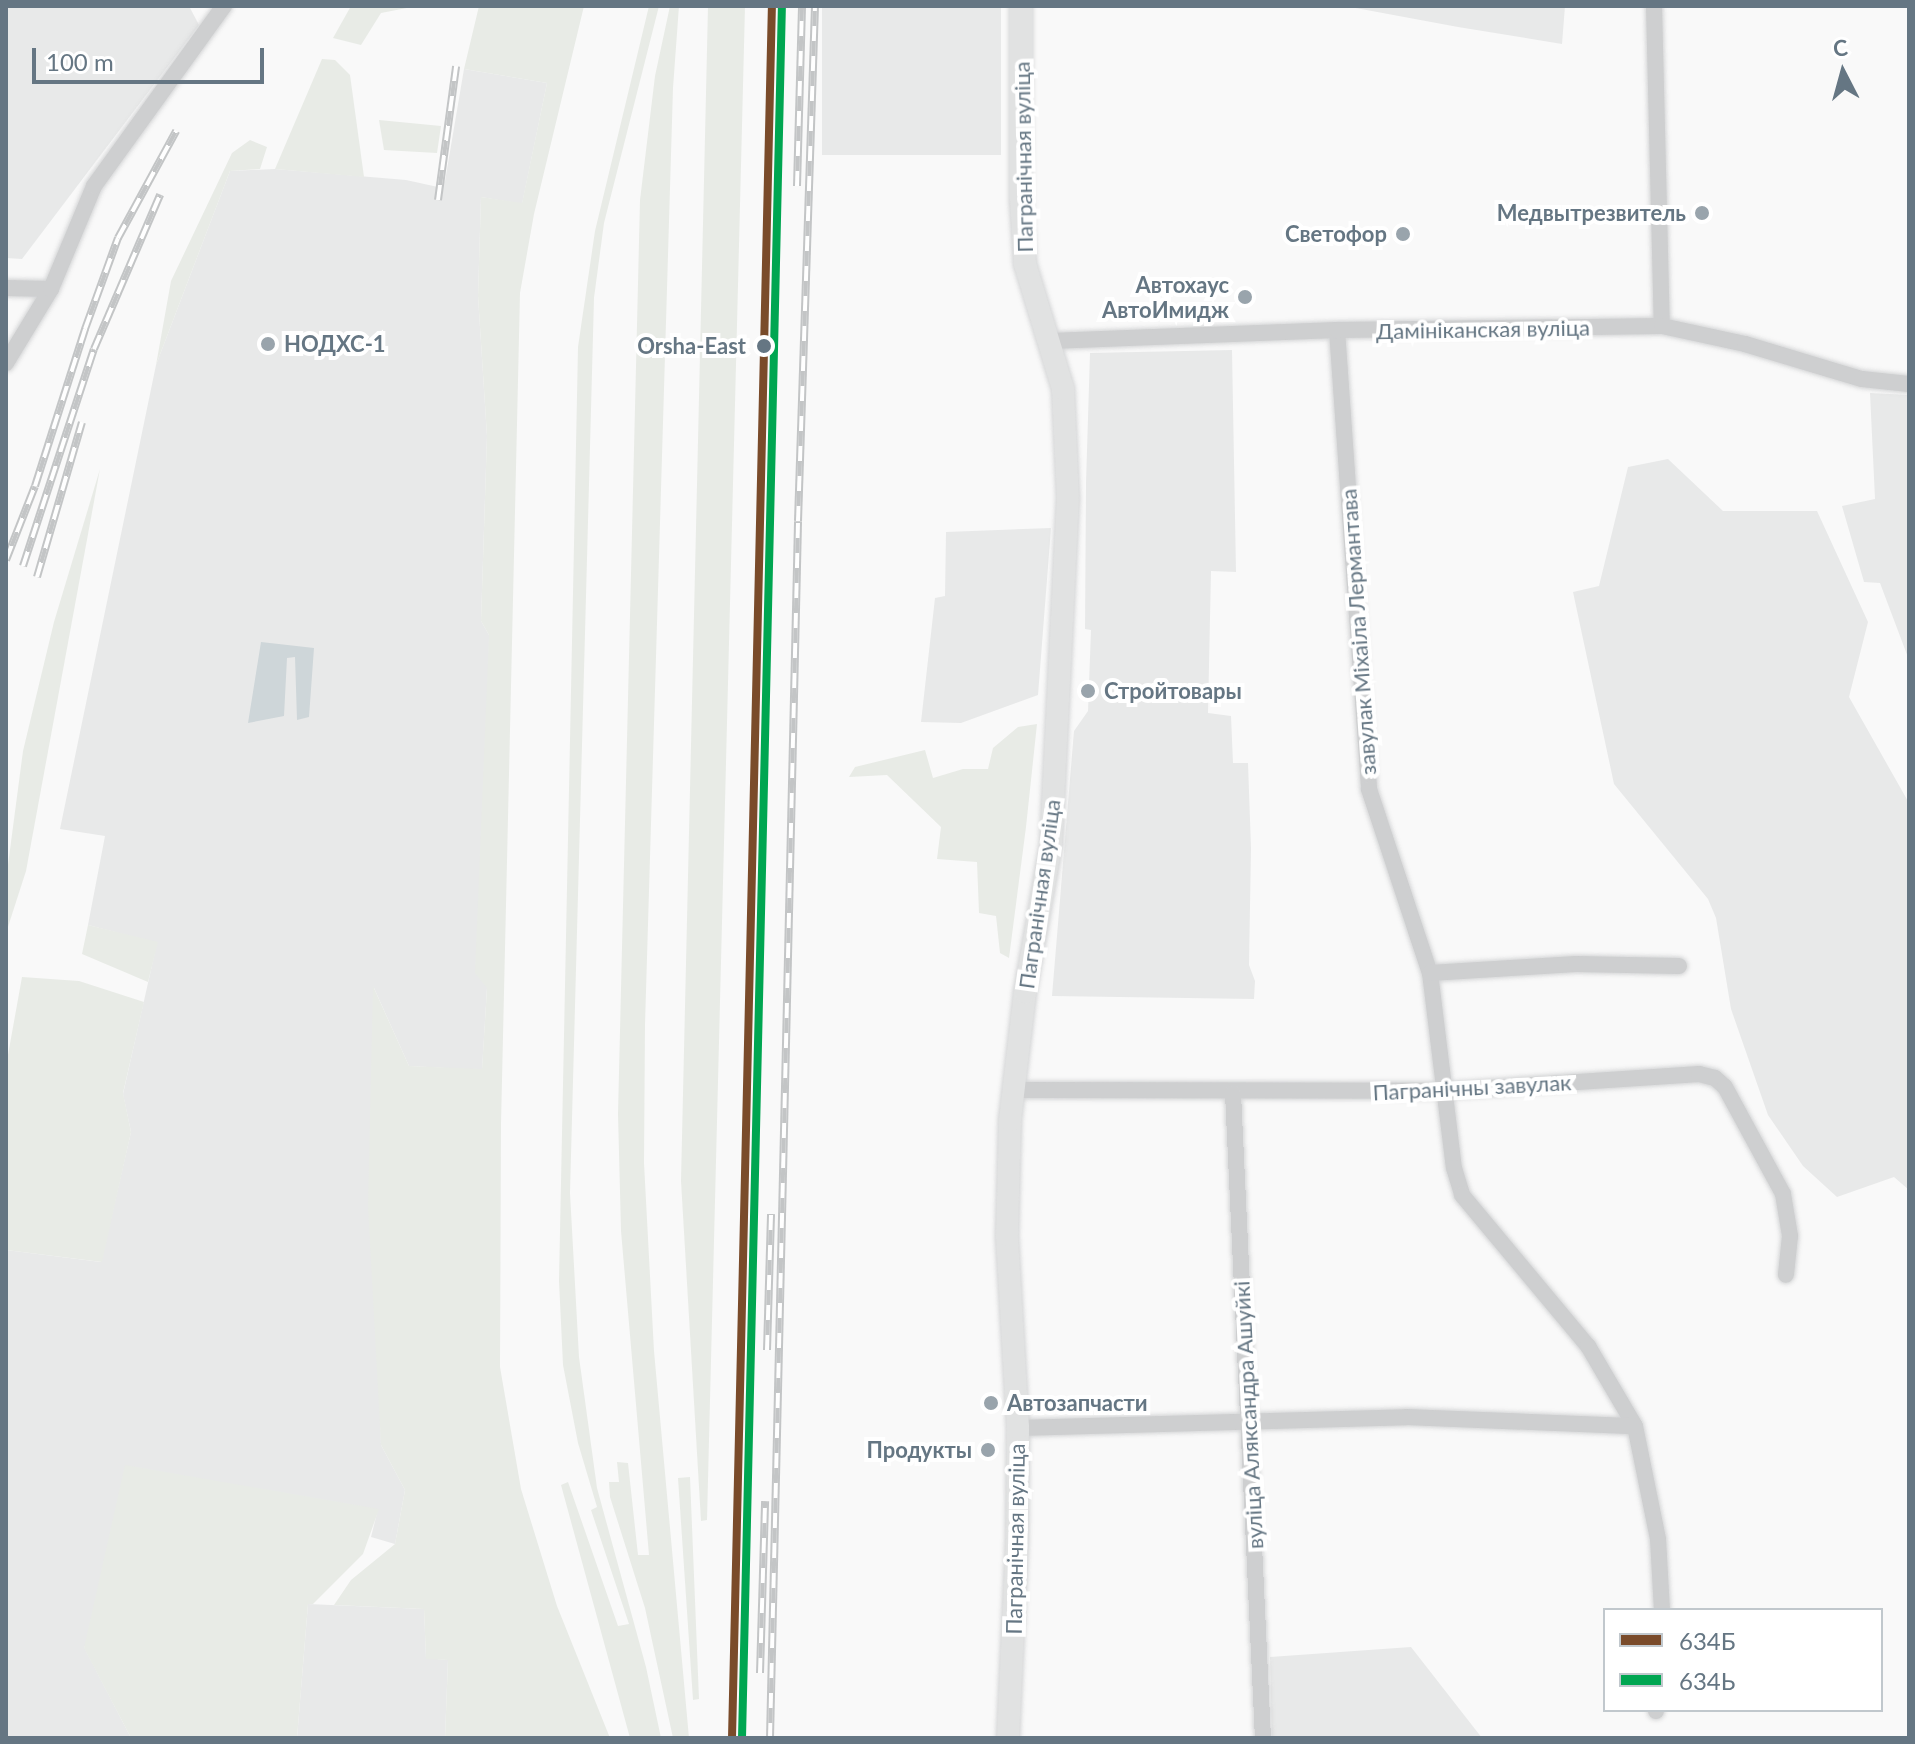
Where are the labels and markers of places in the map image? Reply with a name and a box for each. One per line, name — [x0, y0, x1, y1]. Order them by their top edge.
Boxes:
place label: Медвытрезвитель — [1497, 200, 1686, 226]
marker: Медвытрезвитель — [1693, 204, 1711, 222]
place label: Светофор — [1285, 221, 1387, 247]
marker: Светофор — [1394, 225, 1412, 243]
place label: Автохаус АвтоИмидж — [1102, 271, 1229, 322]
marker: Автохаус АвтоИмидж — [1236, 288, 1254, 306]
place label: НОДХС-1 — [284, 331, 386, 357]
place label: Orsha-East — [637, 333, 746, 359]
marker: НОДХС-1 — [259, 335, 277, 353]
marker: Orsha-East — [753, 335, 775, 357]
place label: Стройтовары — [1104, 678, 1242, 704]
marker: Стройтовары — [1079, 682, 1097, 700]
place label: Автозапчасти — [1007, 1390, 1148, 1416]
marker: Автозапчасти — [982, 1394, 1000, 1412]
place label: Продукты — [866, 1437, 972, 1463]
marker: Продукты — [979, 1441, 997, 1459]

